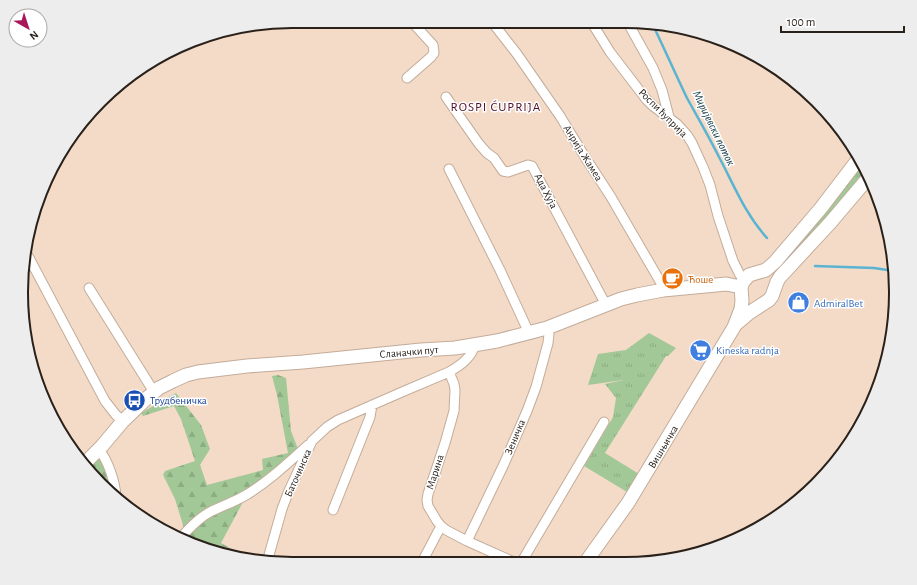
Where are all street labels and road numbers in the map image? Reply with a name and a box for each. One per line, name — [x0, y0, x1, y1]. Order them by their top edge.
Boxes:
street label: Роспи ћуприја — [637, 87, 689, 139]
street label: Анрија Жамеа — [561, 123, 605, 183]
street label: Ада Хуја — [533, 172, 559, 210]
street label: Сланачки пут — [379, 344, 439, 360]
street label: Зеничка — [503, 418, 527, 456]
street label: Вишњичка — [646, 424, 680, 470]
street label: Баточинска — [283, 447, 313, 499]
street label: Марина — [424, 453, 446, 491]

